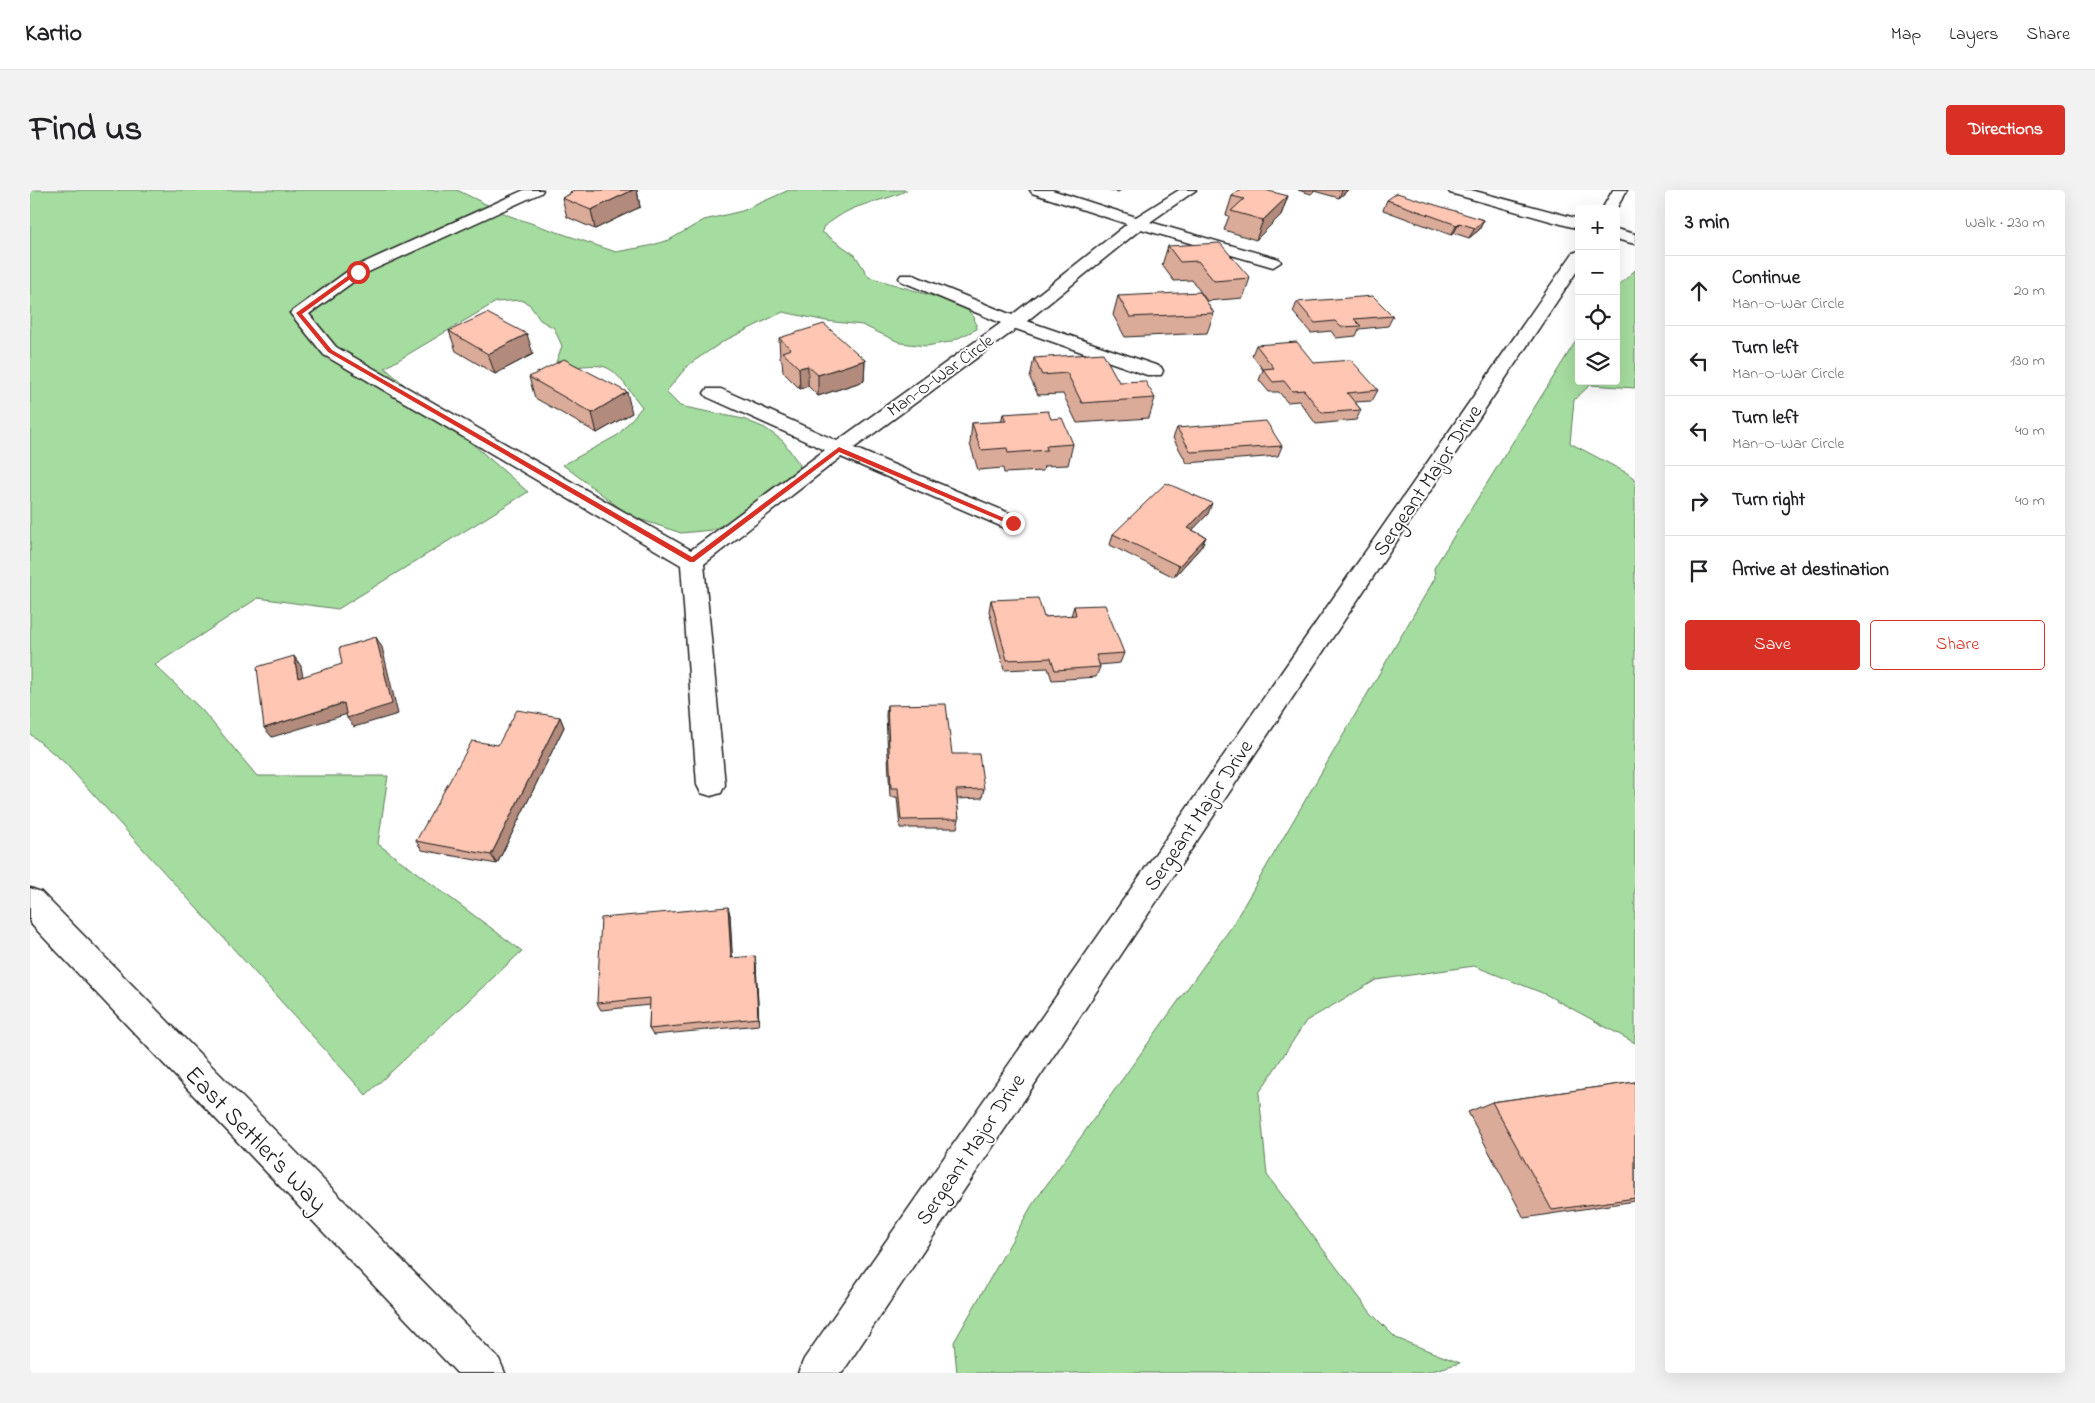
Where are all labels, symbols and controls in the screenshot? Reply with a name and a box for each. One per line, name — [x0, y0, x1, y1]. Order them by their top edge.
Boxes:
text: Kartio — [25, 17, 82, 52]
text: Map — [1891, 22, 1921, 48]
text: Layers — [1949, 22, 1999, 48]
text: Share — [2027, 22, 2070, 48]
text: Find us — [30, 105, 142, 156]
button: Directions — [1946, 105, 2065, 155]
map controls — [1575, 205, 1620, 385]
button: + — [1575, 205, 1620, 250]
text: 3 min — [1685, 208, 1729, 238]
text: Walk · 230 m — [1965, 211, 2045, 235]
button: − — [1575, 250, 1620, 295]
route start — [347, 261, 370, 284]
text: Continue — [1732, 265, 1800, 292]
icon: ahead — [1685, 277, 1713, 305]
text: 20 m — [2014, 279, 2045, 303]
text: Man-O-War Circle — [1732, 292, 1844, 316]
button: locate — [1575, 295, 1620, 340]
street label: Man-O-War Circle — [882, 328, 1001, 424]
text: Turn left — [1732, 335, 1799, 362]
button: layers — [1575, 340, 1620, 385]
icon: left — [1685, 347, 1713, 375]
text: 130 m — [2010, 349, 2045, 373]
text: Man-O-War Circle — [1732, 362, 1844, 386]
street label: Sergeant Major Drive — [1367, 399, 1493, 564]
text: Turn left — [1732, 405, 1799, 432]
icon: left — [1685, 417, 1713, 445]
text: 40 m — [2015, 419, 2045, 443]
text: Man-O-War Circle — [1732, 432, 1844, 456]
icon: right — [1685, 487, 1713, 515]
text: Turn right — [1732, 487, 1805, 514]
text: 40 m — [2015, 489, 2045, 513]
route end — [1002, 512, 1025, 535]
icon: arrive — [1685, 557, 1713, 585]
text: Arrive at destination — [1732, 557, 1889, 584]
button: Save — [1685, 620, 1860, 670]
button: Share — [1870, 620, 2045, 670]
street label: Sergeant Major Drive — [1138, 734, 1264, 899]
street label: East Settler's Way — [175, 1059, 334, 1222]
street label: Sergeant Major Drive — [910, 1068, 1036, 1233]

